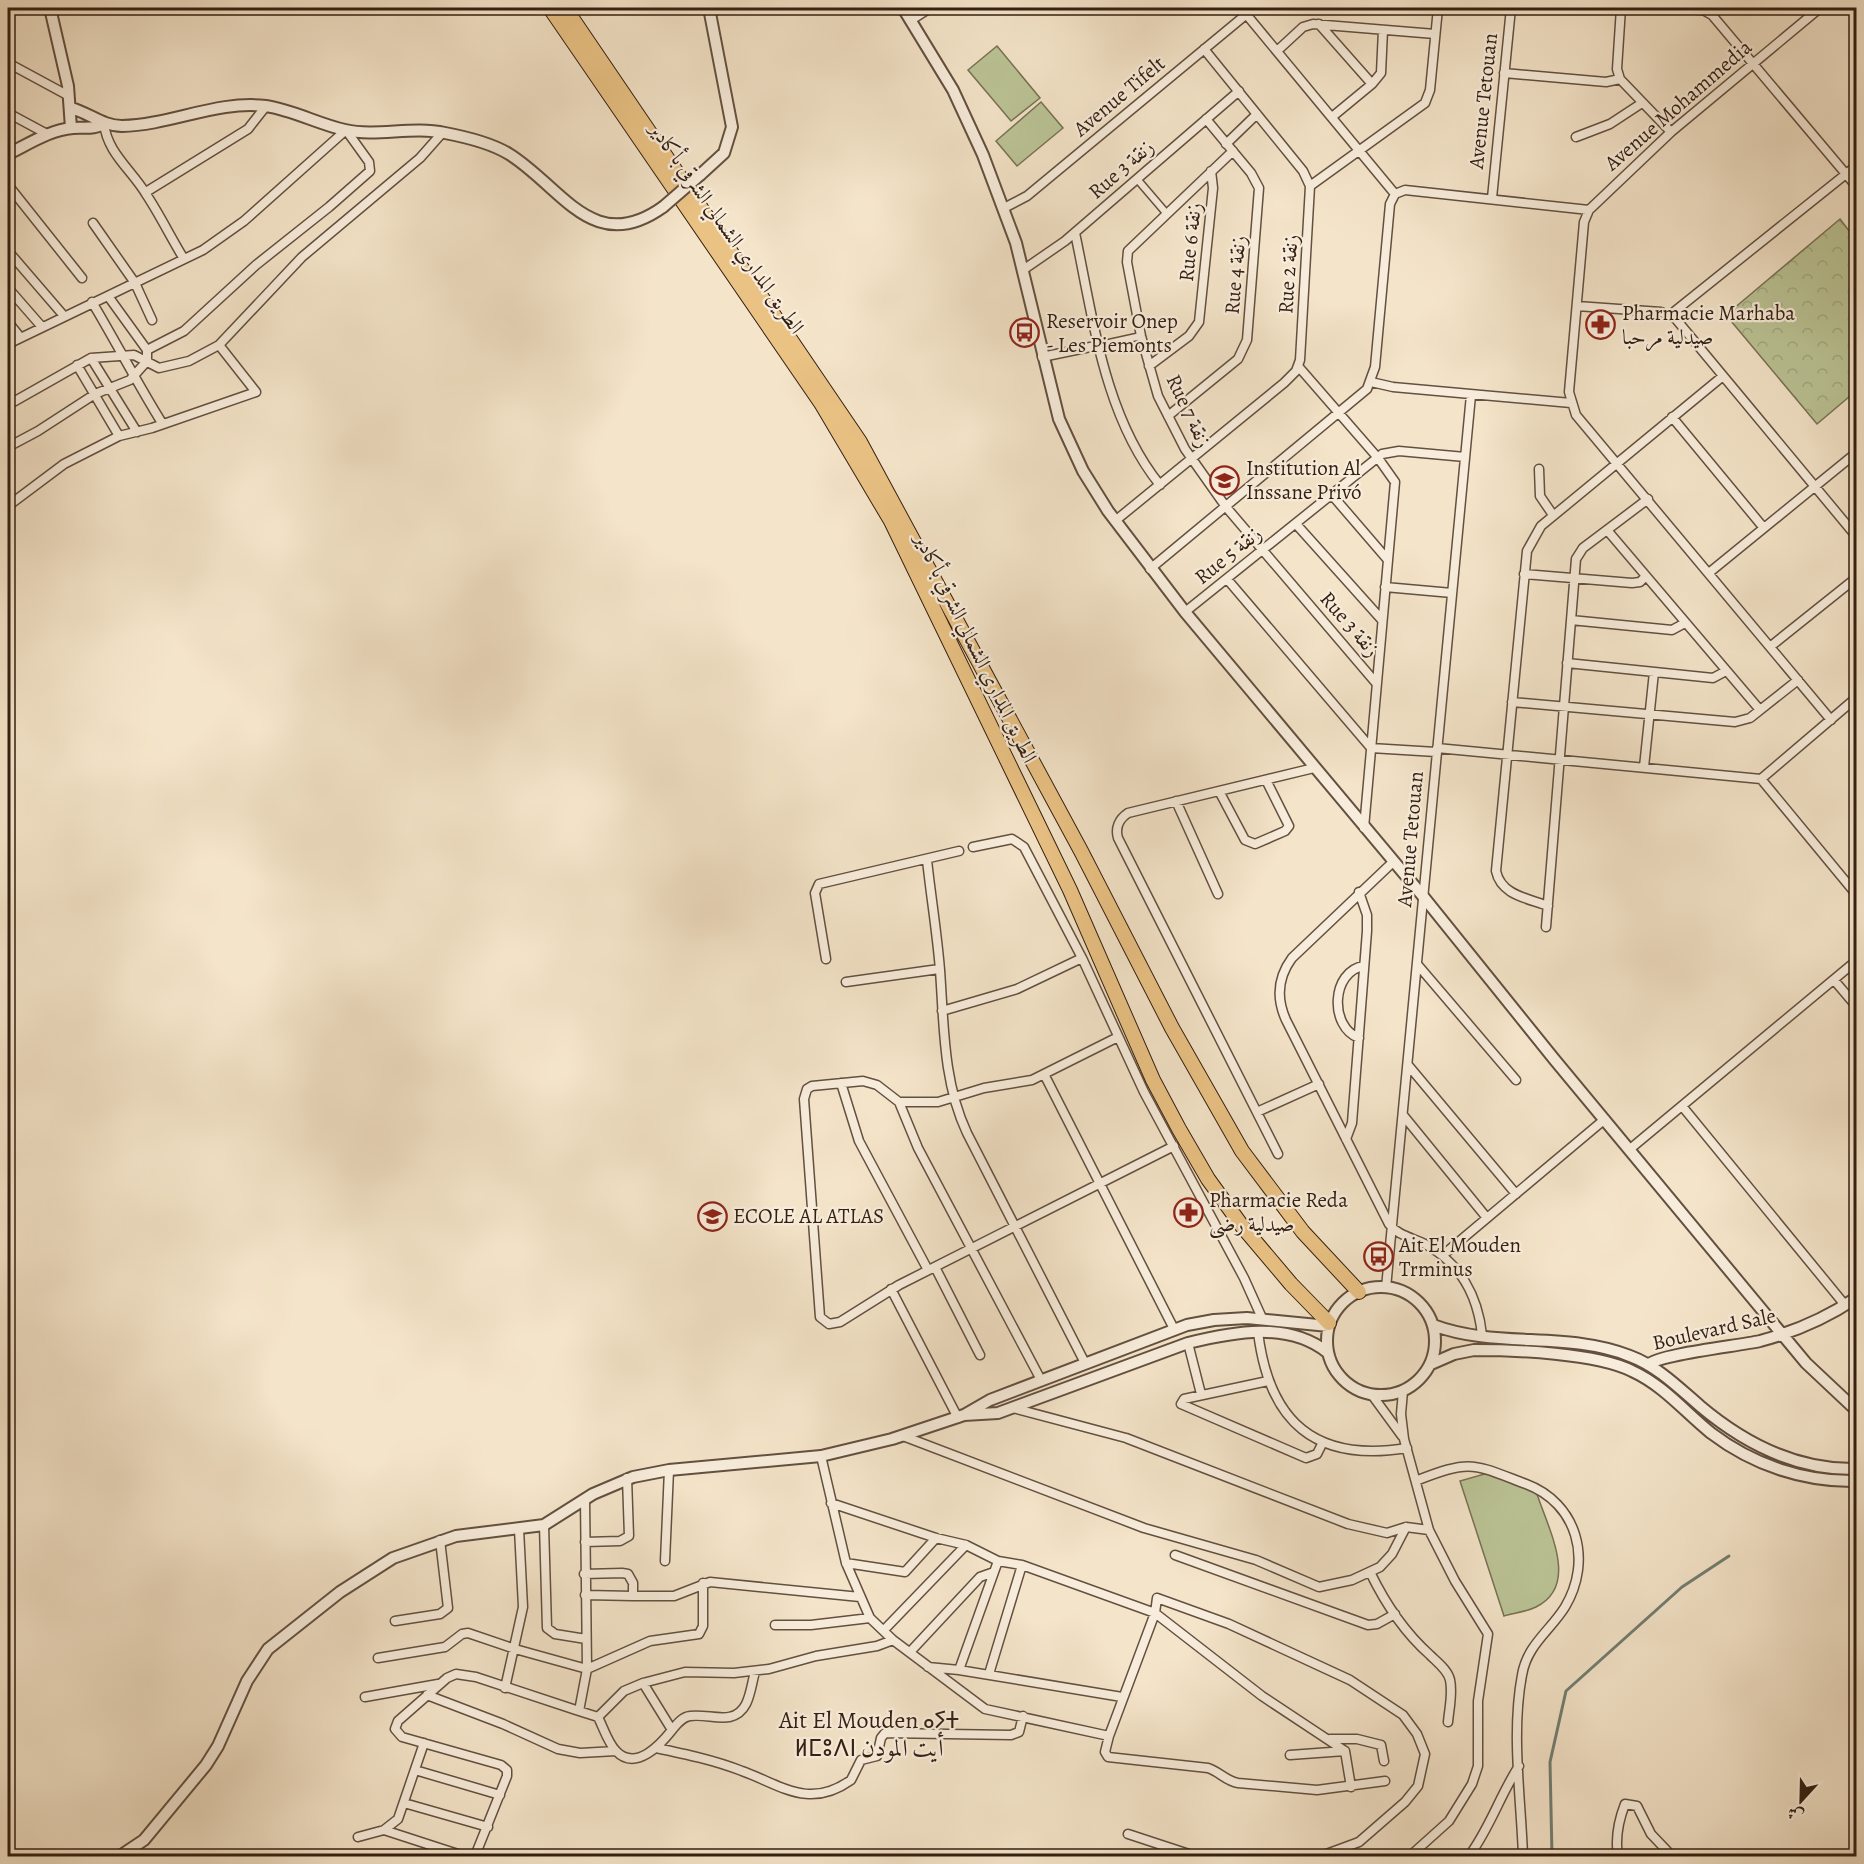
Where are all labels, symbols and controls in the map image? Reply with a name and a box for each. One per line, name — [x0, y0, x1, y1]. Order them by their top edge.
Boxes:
street label: Avenue Tetouan — [1462, 32, 1504, 171]
street label: Avenue Mohammedia — [1598, 33, 1758, 178]
street label: Avenue Tifelt — [1067, 49, 1171, 143]
street label: الطريق المداري الشمالي الشرقي بأكادير — [640, 114, 812, 341]
street label: Rue 3 زنقة — [1082, 133, 1160, 205]
street label: Rue 6 زنقة — [1172, 201, 1208, 283]
street label: Rue 2 زنقة — [1271, 233, 1305, 315]
street label: Rue 4 زنقة — [1218, 234, 1252, 316]
place label: Pharmacie Marhaba صيدلية مرحبا — [1622, 299, 1795, 352]
place label: Reservoir Onep - Les Piemonts — [1046, 307, 1178, 359]
pharmacy icon: Pharmacie Marhaba صيدلية مرحبا — [1585, 309, 1617, 341]
bus stop icon: Reservoir Onep - Les Piemonts — [1009, 317, 1041, 349]
street label: Rue 7 زنقة — [1160, 370, 1218, 452]
place label: Institution Al Inssane Privó — [1246, 454, 1361, 506]
school or university icon: Institution Al Inssane Privó — [1209, 464, 1241, 496]
street label: Rue 5 زنقة — [1189, 519, 1267, 591]
street label: الطريق المداري الشمالي الشرقي بأكادير — [905, 526, 1045, 769]
street label: Rue 3 زنقة — [1314, 585, 1386, 663]
street label: Avenue Tetouan — [1390, 770, 1430, 909]
place label: Pharmacie Reda صيدلية رضى — [1209, 1186, 1348, 1239]
pharmacy icon: Pharmacie Reda صيدلية رضى — [1172, 1196, 1204, 1228]
school or university icon: ECOLE AL ATLAS — [696, 1200, 728, 1232]
place label: ECOLE AL ATLAS — [733, 1202, 884, 1230]
place label: Ait El Mouden Trminus — [1398, 1231, 1521, 1283]
bus stop icon: Ait El Mouden Trminus — [1362, 1241, 1394, 1273]
street label: Boulevard Sale — [1650, 1301, 1778, 1357]
district label: Ait El Mouden ⴰⵢⵜ ⵍⵎⵓⴷⵏ أيت المودن — [778, 1704, 959, 1764]
north arrow — [1771, 1771, 1831, 1831]
text: ش — [1784, 1801, 1807, 1827]

